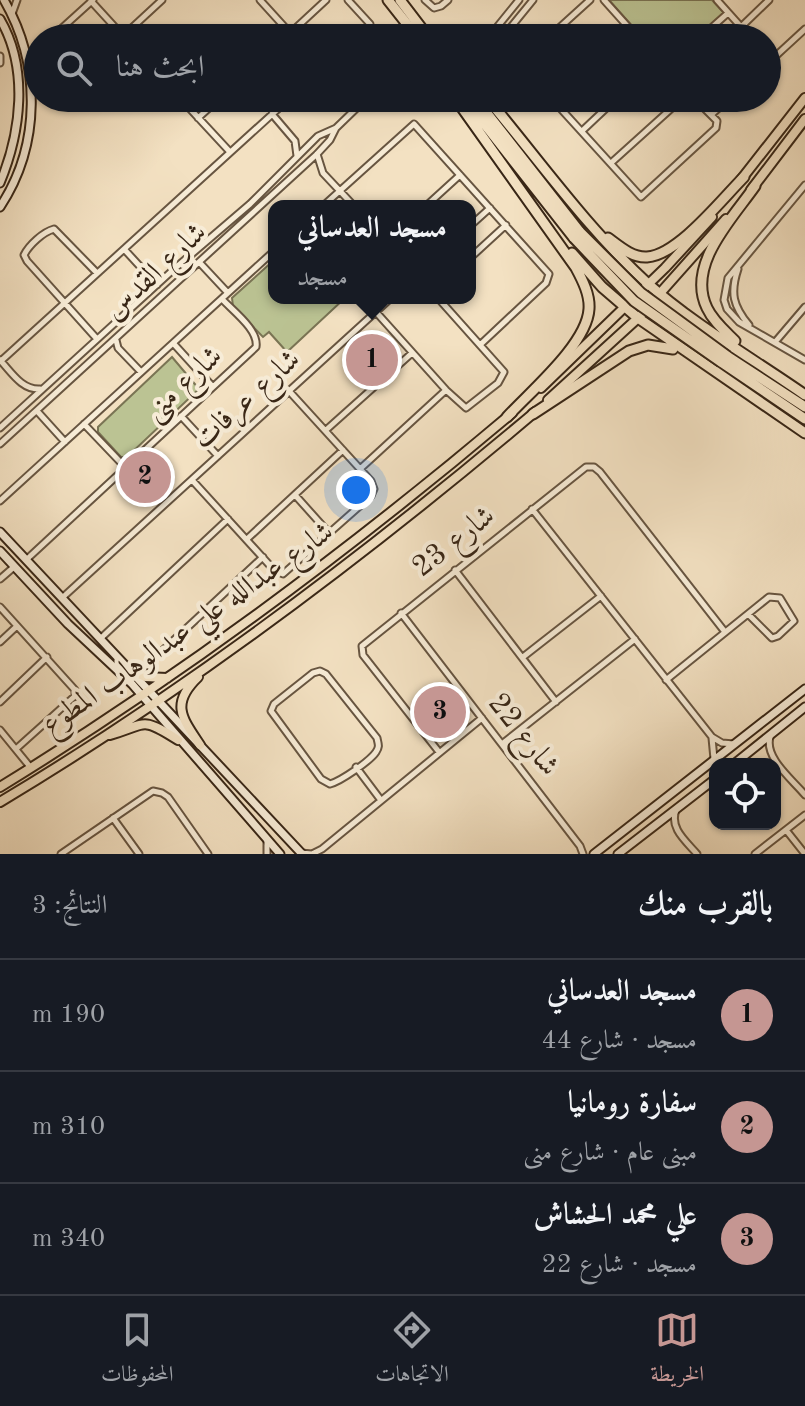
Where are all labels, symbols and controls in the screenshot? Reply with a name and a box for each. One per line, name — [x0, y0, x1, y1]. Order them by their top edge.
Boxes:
search box — [24, 24, 781, 112]
icon: search — [52, 46, 96, 90]
text: ابحث هنا — [116, 53, 204, 83]
popup — [268, 200, 476, 304]
text: مسجد العدساني — [297, 214, 447, 244]
street label: شارع القدس — [99, 218, 218, 332]
text: مسجد — [297, 265, 348, 291]
pin: 1 — [346, 330, 398, 390]
street label: شارع منى — [139, 341, 234, 433]
street label: شارع عرفات — [188, 345, 312, 461]
pin: 2 — [119, 447, 171, 507]
your location — [336, 470, 376, 510]
street label: شارع 23 — [407, 501, 506, 589]
street label: شارع عبدالله علي عبدالوهاب المطوع — [37, 517, 346, 751]
pin: 3 — [414, 682, 466, 742]
street label: شارع 22 — [476, 688, 564, 787]
map controls — [709, 758, 781, 830]
button: locate — [709, 758, 781, 830]
text: بالقرب منك — [638, 888, 773, 922]
text: النتائج: 3 — [32, 893, 107, 919]
text: مسجد العدساني — [547, 977, 697, 1007]
text: 190 m — [32, 1002, 105, 1028]
text: 1 — [739, 1002, 755, 1028]
text: مسجد · شارع 44 — [542, 1028, 697, 1054]
text: سفارة رومانيا — [568, 1089, 697, 1119]
text: 310 m — [32, 1114, 105, 1140]
text: 2 — [739, 1114, 755, 1140]
text: مبنى عام · شارع منى — [523, 1140, 697, 1166]
text: علي محمد الحشاش — [533, 1201, 697, 1231]
text: 340 m — [32, 1226, 105, 1252]
text: 3 — [739, 1226, 755, 1252]
text: مسجد · شارع 22 — [542, 1252, 697, 1278]
tab: المحفوظات — [101, 1308, 173, 1395]
tab: الاتجاهات — [375, 1308, 449, 1395]
tab: الخريطة — [651, 1308, 704, 1395]

